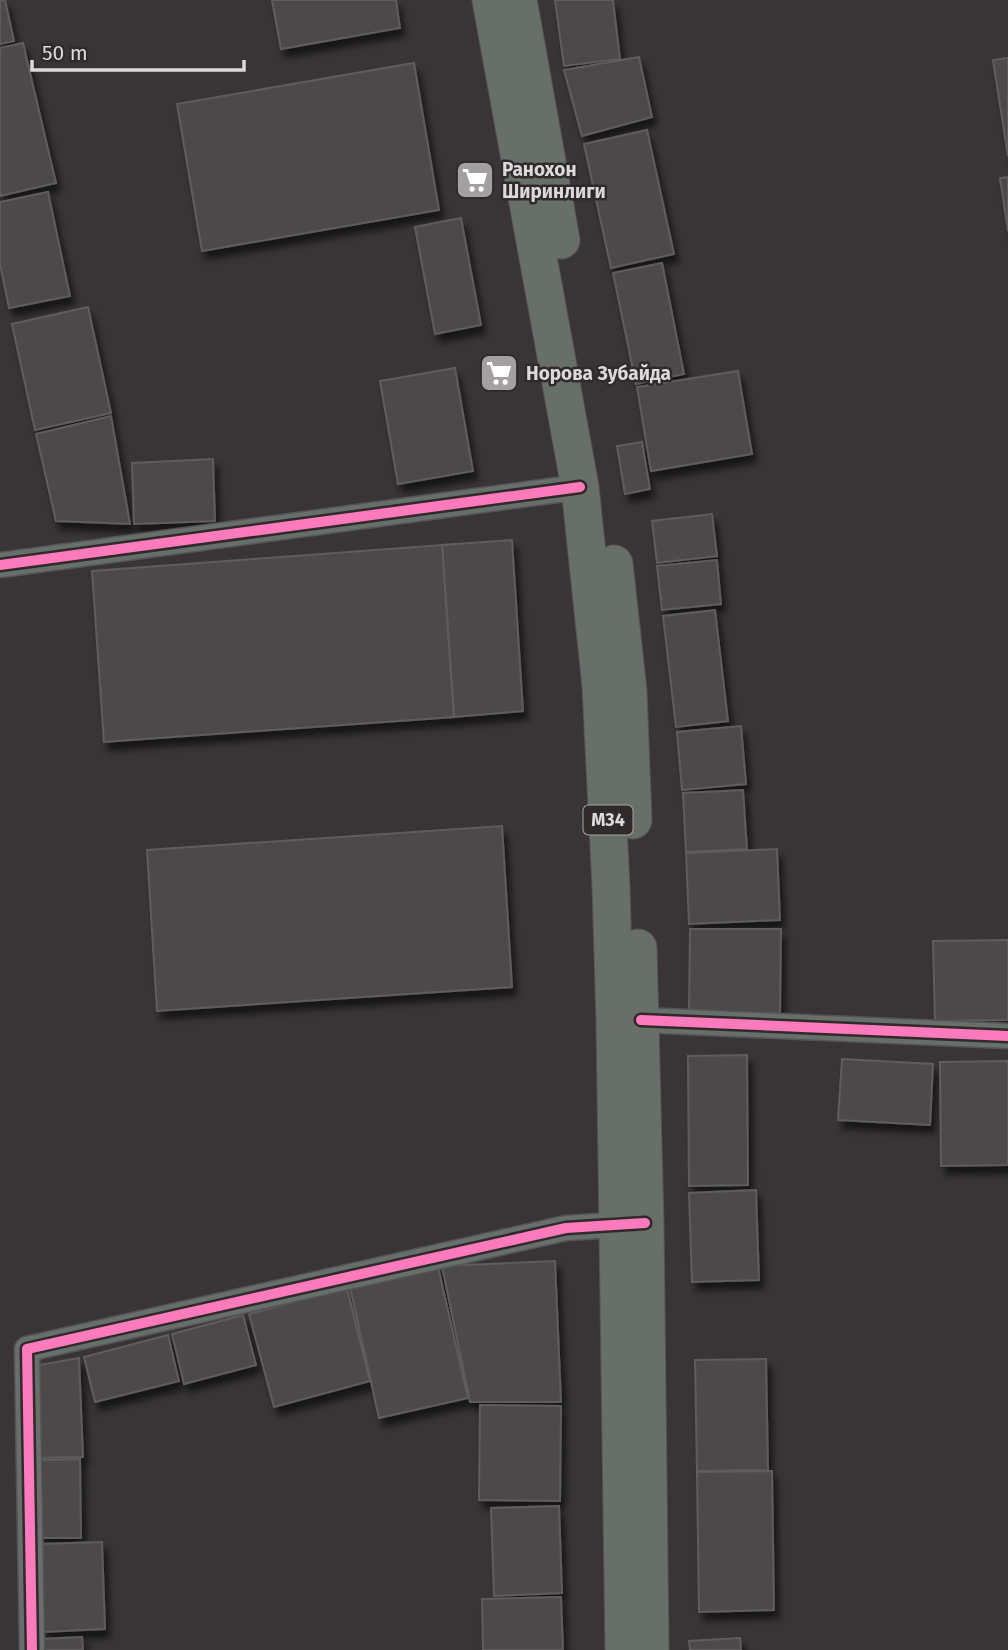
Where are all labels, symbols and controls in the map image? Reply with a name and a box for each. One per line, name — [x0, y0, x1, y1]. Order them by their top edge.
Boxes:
scale bar — [32, 28, 243, 72]
text: 50 m — [42, 40, 88, 66]
place label: Ранохон Ширинлиги — [502, 158, 606, 203]
supermarket icon: Ранохон Ширинлиги — [454, 159, 496, 201]
supermarket icon: Норова Зубайда — [478, 352, 520, 394]
place label: Норова Зубайда — [526, 362, 671, 385]
road number: M34 — [584, 806, 632, 834]

